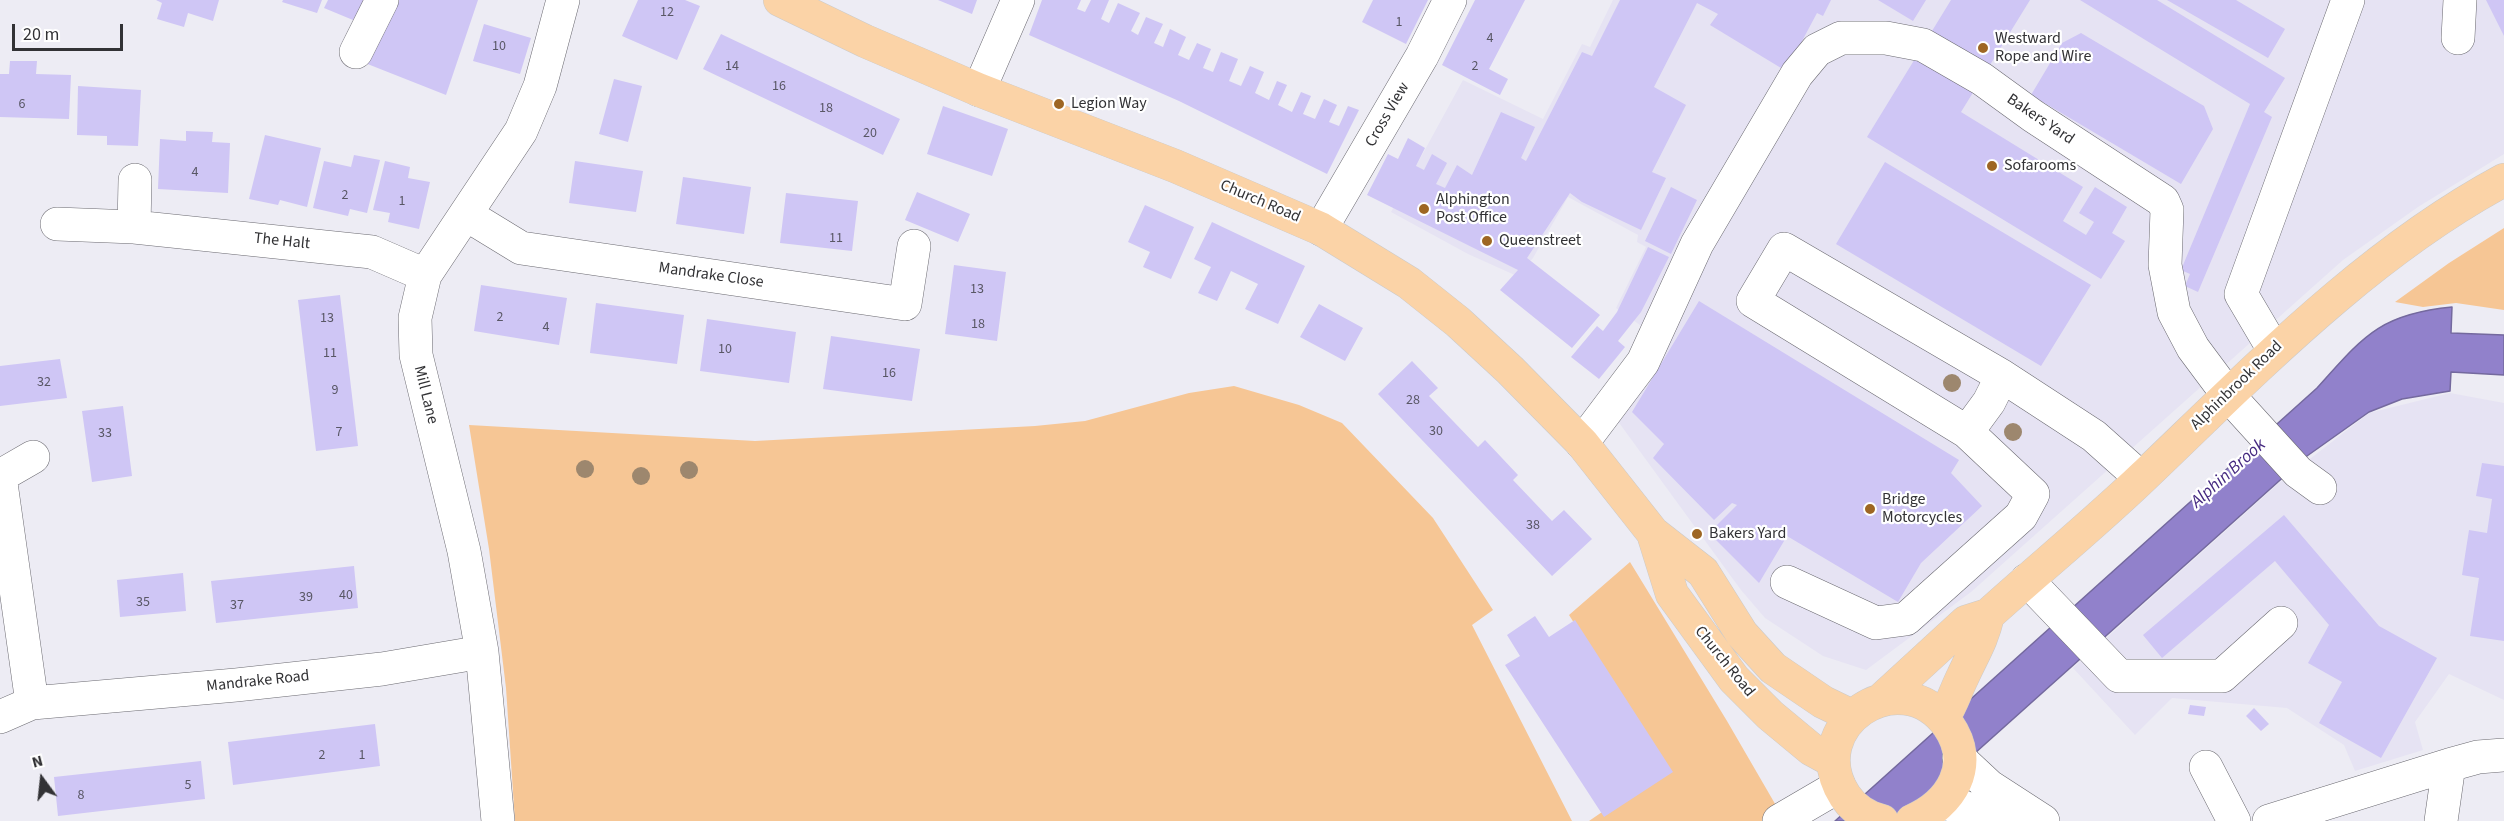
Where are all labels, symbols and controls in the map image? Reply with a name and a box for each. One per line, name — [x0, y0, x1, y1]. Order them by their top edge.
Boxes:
house number: 12 — [660, 5, 674, 21]
scale bar — [15, 12, 126, 50]
house number: 1 — [1396, 15, 1402, 31]
text: 20 m — [23, 22, 59, 47]
place label: Westward Rope and Wire — [1995, 29, 2091, 67]
house number: 4 — [1487, 31, 1493, 47]
house number: 10 — [492, 39, 506, 55]
marker: Westward Rope and Wire — [1976, 41, 1990, 55]
house number: 14 — [725, 59, 739, 75]
house number: 2 — [1472, 59, 1478, 75]
house number: 16 — [772, 79, 786, 95]
street label: Cross View — [1362, 79, 1414, 151]
street label: Bakers Yard — [2003, 90, 2077, 150]
place label: Legion Way — [1071, 94, 1147, 114]
house number: 6 — [19, 97, 25, 113]
marker: Legion Way — [1052, 97, 1066, 111]
house number: 18 — [819, 101, 833, 117]
house number: 20 — [863, 126, 877, 142]
place label: Sofarooms — [2004, 156, 2076, 176]
marker: Sofarooms — [1985, 159, 1999, 173]
house number: 4 — [192, 165, 198, 181]
street label: Church Road — [1217, 176, 1303, 228]
house number: 2 — [342, 188, 348, 204]
place label: Alphington Post Office — [1436, 190, 1510, 228]
house number: 1 — [399, 194, 405, 210]
marker: Alphington Post Office — [1417, 202, 1431, 216]
street label: The Halt — [253, 230, 311, 254]
house number: 11 — [829, 231, 843, 247]
place label: Queenstreet — [1499, 231, 1581, 251]
marker: Queenstreet — [1480, 234, 1494, 248]
street label: Mandrake Close — [657, 259, 765, 293]
house number: 13 — [970, 282, 984, 298]
house number: 2 — [497, 310, 503, 326]
house number: 13 — [320, 311, 334, 327]
house number: 18 — [971, 317, 985, 333]
house number: 4 — [543, 320, 549, 336]
street label: Alphinbrook Road — [2187, 337, 2287, 435]
house number: 10 — [718, 342, 732, 358]
house number: 11 — [323, 346, 337, 362]
street label: Mill Lane — [408, 364, 442, 426]
house number: 16 — [882, 366, 896, 382]
house number: 32 — [37, 375, 51, 391]
house number: 9 — [332, 383, 338, 399]
house number: 28 — [1406, 393, 1420, 409]
house number: 30 — [1429, 424, 1443, 440]
house number: 7 — [336, 425, 342, 441]
house number: 33 — [98, 426, 112, 442]
water label: Alphin Brook — [2187, 435, 2271, 513]
place label: Bridge Motorcycles — [1882, 490, 1962, 528]
marker: Bridge Motorcycles — [1863, 502, 1877, 516]
house number: 38 — [1526, 518, 1540, 534]
place label: Bakers Yard — [1709, 524, 1786, 544]
marker: Bakers Yard — [1690, 527, 1704, 541]
house number: 40 — [339, 588, 353, 604]
house number: 39 — [299, 590, 313, 606]
house number: 35 — [136, 595, 150, 611]
house number: 37 — [230, 598, 244, 614]
street label: Church Road — [1690, 623, 1758, 701]
street label: Mandrake Road — [205, 667, 311, 697]
house number: 2 — [319, 748, 325, 764]
house number: 1 — [359, 748, 365, 764]
north arrow — [12, 749, 72, 809]
text: N — [29, 750, 45, 774]
house number: 5 — [185, 778, 191, 794]
house number: 8 — [78, 788, 84, 804]

